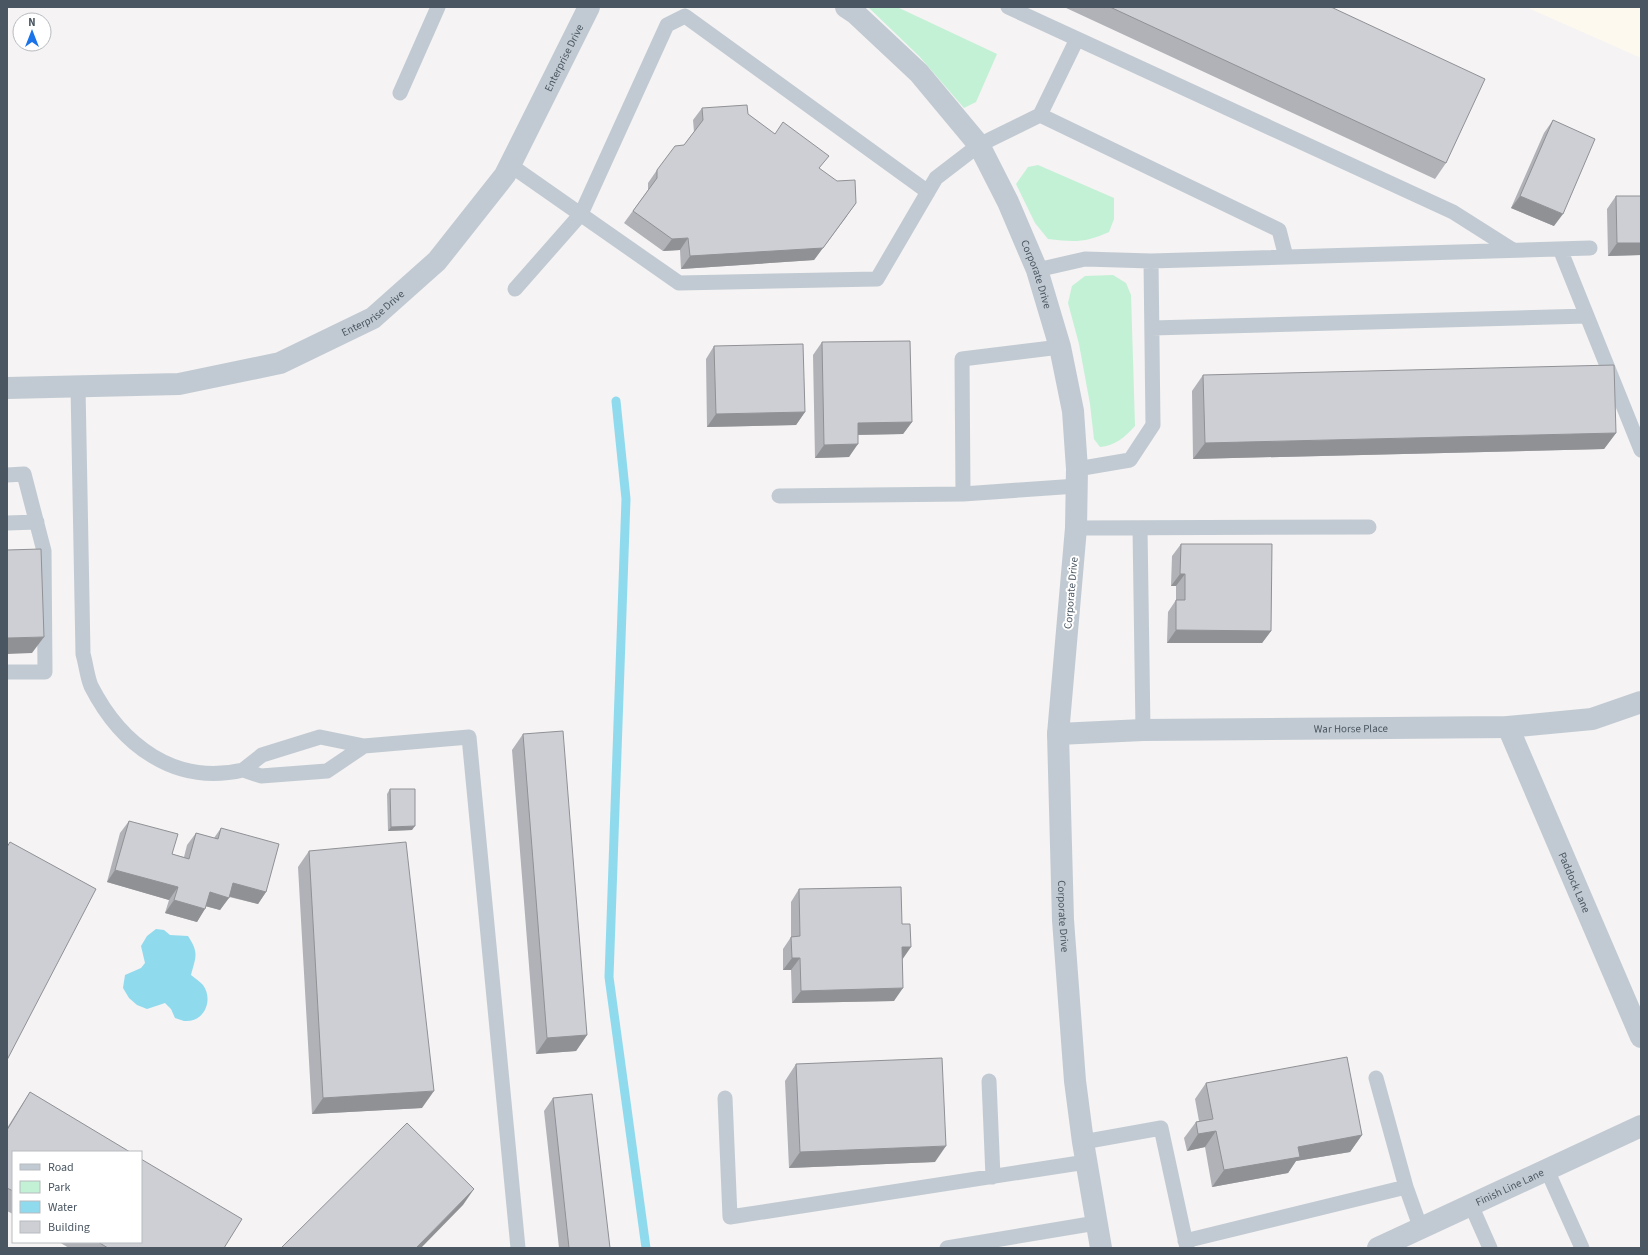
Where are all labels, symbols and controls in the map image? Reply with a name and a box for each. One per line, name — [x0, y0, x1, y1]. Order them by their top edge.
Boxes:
north arrow — [12, 12, 52, 52]
text: N — [28, 15, 36, 30]
street label: Enterprise Drive — [540, 21, 587, 94]
street label: Corporate Drive — [1017, 237, 1056, 311]
street label: Enterprise Drive — [339, 286, 408, 340]
street label: Corporate Drive — [1060, 556, 1082, 630]
street label: War Horse Place — [1314, 720, 1389, 736]
street label: Paddock Lane — [1555, 850, 1594, 915]
street label: Corporate Drive — [1054, 880, 1073, 953]
legend — [12, 1151, 142, 1243]
text: Road — [48, 1159, 74, 1176]
street label: Finish Line Lane — [1473, 1164, 1547, 1209]
text: Park — [48, 1179, 70, 1196]
text: Water — [48, 1199, 78, 1216]
text: Building — [48, 1219, 90, 1236]

